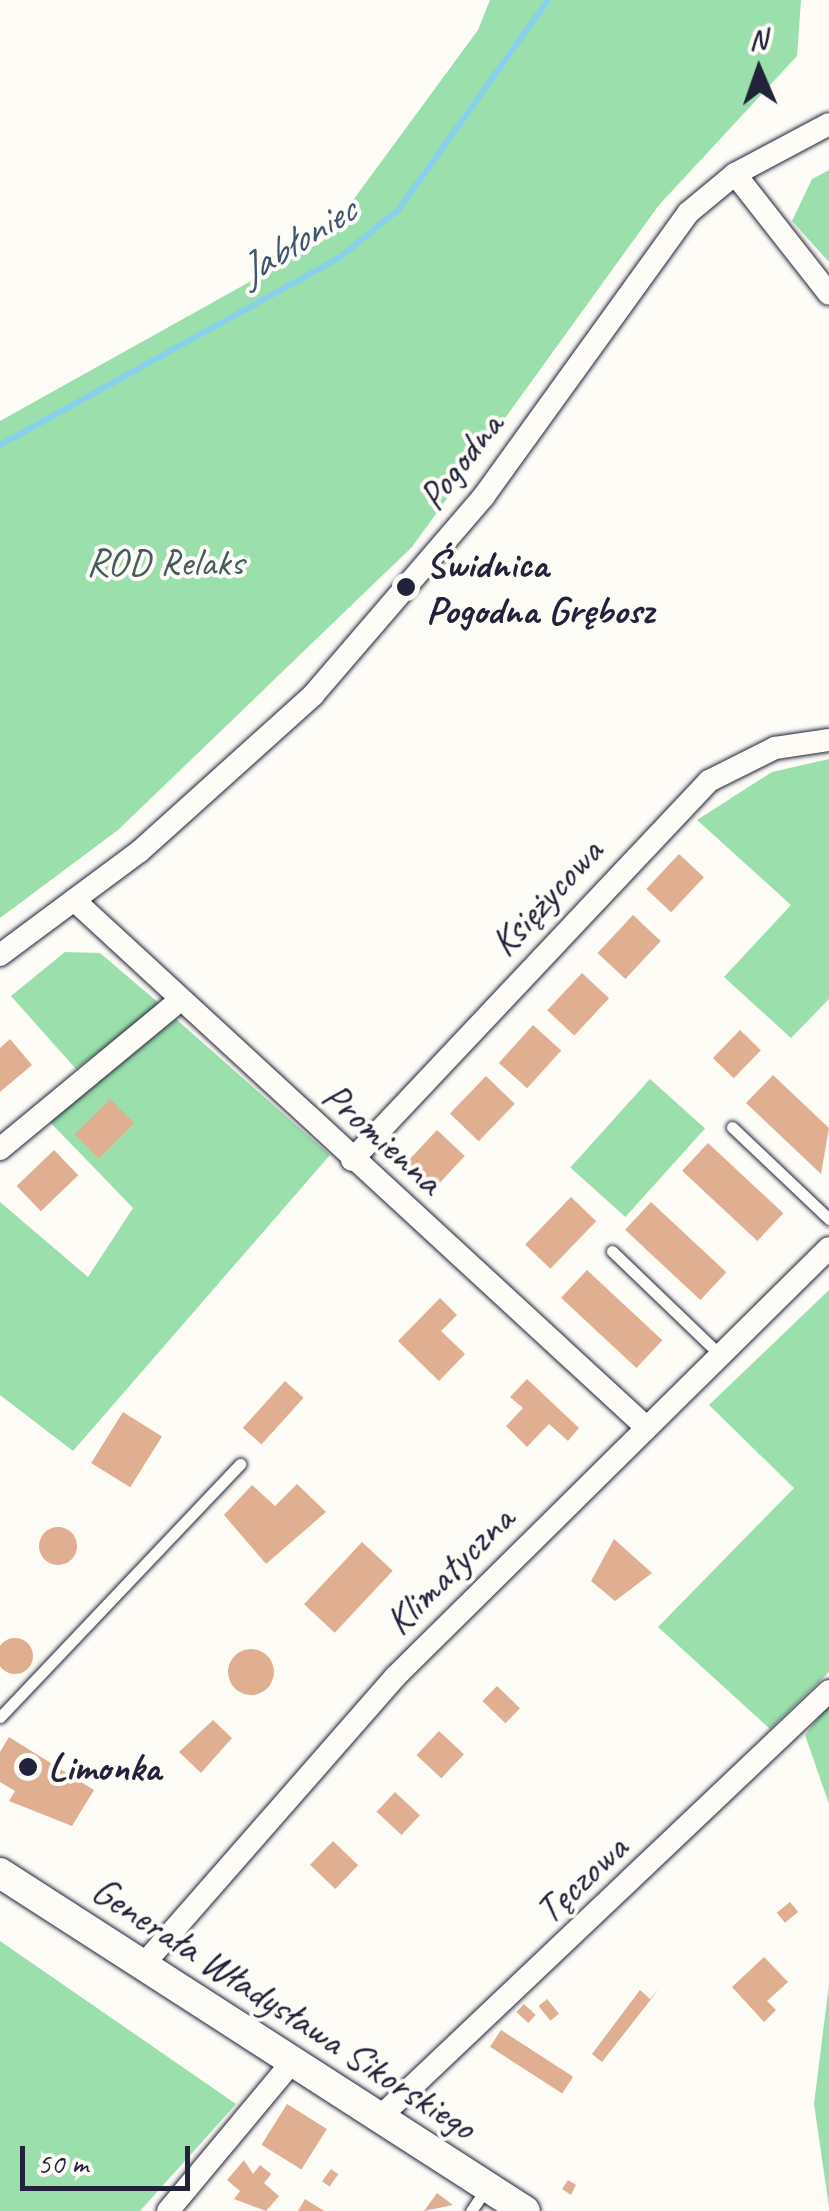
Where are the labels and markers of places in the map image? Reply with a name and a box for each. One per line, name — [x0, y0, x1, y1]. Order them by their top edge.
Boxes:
place label: Świdnica Pogodna Grębosz — [426, 540, 654, 634]
marker: Świdnica Pogodna Grębosz — [395, 576, 417, 598]
place label: Limonka — [48, 1743, 161, 1791]
marker: Limonka — [17, 1756, 39, 1778]

